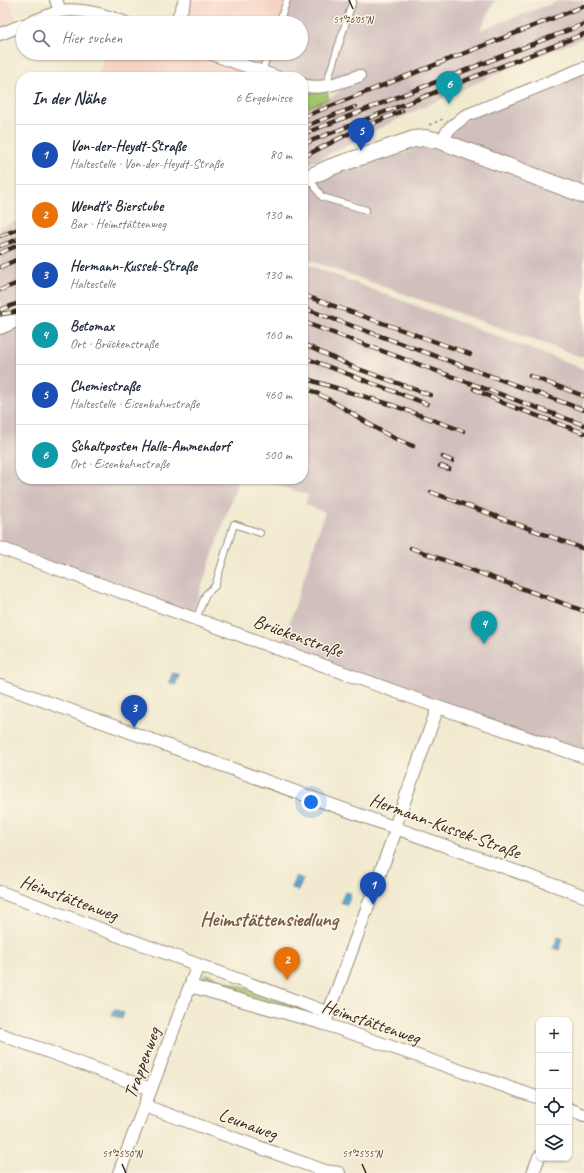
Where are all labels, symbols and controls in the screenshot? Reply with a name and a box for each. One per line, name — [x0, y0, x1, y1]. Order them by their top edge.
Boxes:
text: 51°26'05"N — [333, 13, 375, 26]
search box — [16, 16, 308, 60]
icon: search — [30, 27, 52, 49]
text: Hier suchen — [62, 29, 122, 48]
pin: 6 — [436, 71, 462, 104]
text: In der Nähe — [32, 88, 105, 109]
text: 6 Ergebnisse — [236, 90, 292, 106]
pin: 5 — [348, 118, 374, 151]
text: Von-der-Heydt-Straße — [70, 137, 186, 156]
text: 1 — [42, 147, 48, 163]
text: 80 m — [270, 147, 292, 163]
text: Haltestelle · Von-der-Heydt-Straße — [70, 156, 223, 172]
text: Wendt's Bierstube — [70, 197, 163, 216]
text: 2 — [42, 207, 48, 223]
text: 130 m — [264, 207, 292, 223]
text: Bar · Heimstättenweg — [70, 216, 166, 232]
text: Hermann-Kussek-Straße — [70, 257, 197, 276]
text: 3 — [42, 267, 48, 283]
text: 130 m — [264, 267, 292, 283]
text: Haltestelle — [70, 276, 115, 292]
text: Betomax — [70, 317, 114, 336]
text: 4 — [42, 327, 48, 343]
text: 160 m — [264, 327, 292, 343]
text: Ort · Brückenstraße — [70, 336, 158, 352]
text: Chemiestraße — [70, 377, 140, 396]
text: 5 — [42, 387, 48, 403]
text: 460 m — [264, 387, 292, 403]
text: Haltestelle · Eisenbahnstraße — [70, 396, 199, 412]
text: Schaltposten Halle-Ammendorf — [70, 437, 230, 456]
text: 6 — [42, 447, 48, 463]
text: 500 m — [264, 447, 292, 463]
text: Ort · Eisenbahnstraße — [70, 456, 169, 472]
street label: Brückenstraße — [250, 609, 348, 664]
pin: 4 — [471, 611, 497, 644]
pin: 3 — [121, 695, 147, 728]
street label: Hermann-Kussek-Straße — [366, 788, 525, 865]
your location — [301, 792, 321, 812]
street label: Heimstättenweg — [17, 869, 122, 927]
pin: 1 — [360, 872, 386, 905]
district label: Heimstättensiedlung — [200, 907, 340, 932]
pin: 2 — [274, 947, 300, 980]
street label: Heimstättenweg — [319, 994, 424, 1050]
map controls — [536, 1017, 572, 1161]
button: + — [536, 1017, 572, 1053]
street label: Trappenweg — [118, 1023, 166, 1102]
button: − — [536, 1053, 572, 1089]
button: locate — [536, 1089, 572, 1125]
street label: Leunaweg — [216, 1102, 282, 1146]
button: layers — [536, 1125, 572, 1161]
text: 51°25'50"N — [102, 1147, 144, 1160]
text: 51°25'55"N — [342, 1147, 384, 1160]

